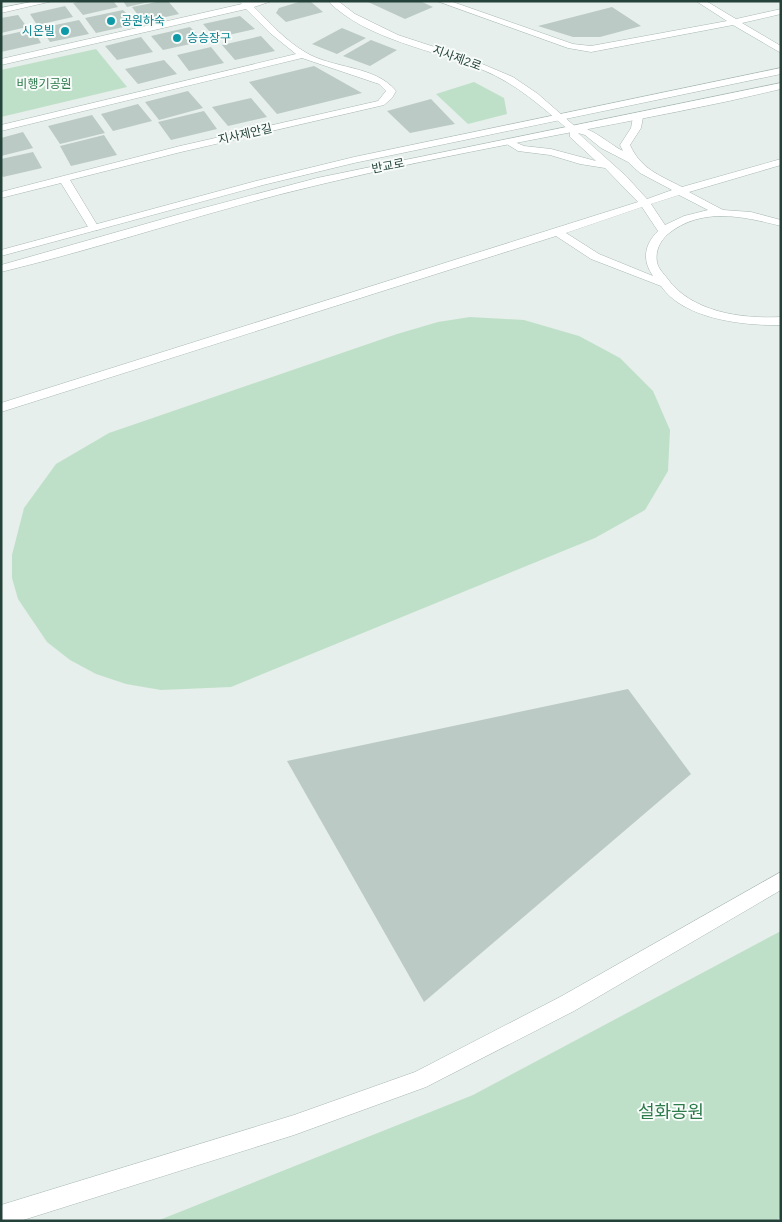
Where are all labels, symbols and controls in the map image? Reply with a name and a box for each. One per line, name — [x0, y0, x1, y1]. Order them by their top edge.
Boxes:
place label: 공원하숙 — [121, 14, 165, 28]
marker: 공원하숙 — [105, 15, 117, 27]
place label: 시온빌 — [22, 24, 55, 38]
marker: 시온빌 — [59, 25, 71, 37]
place label: 승승장구 — [187, 31, 231, 45]
marker: 승승장구 — [171, 32, 183, 44]
street label: 지사제2로 — [431, 43, 483, 73]
park label: 비행기공원 — [16, 77, 72, 91]
street label: 지사제안길 — [217, 121, 273, 147]
street label: 반교로 — [370, 156, 406, 176]
park label: 설화공원 — [638, 1102, 704, 1122]

